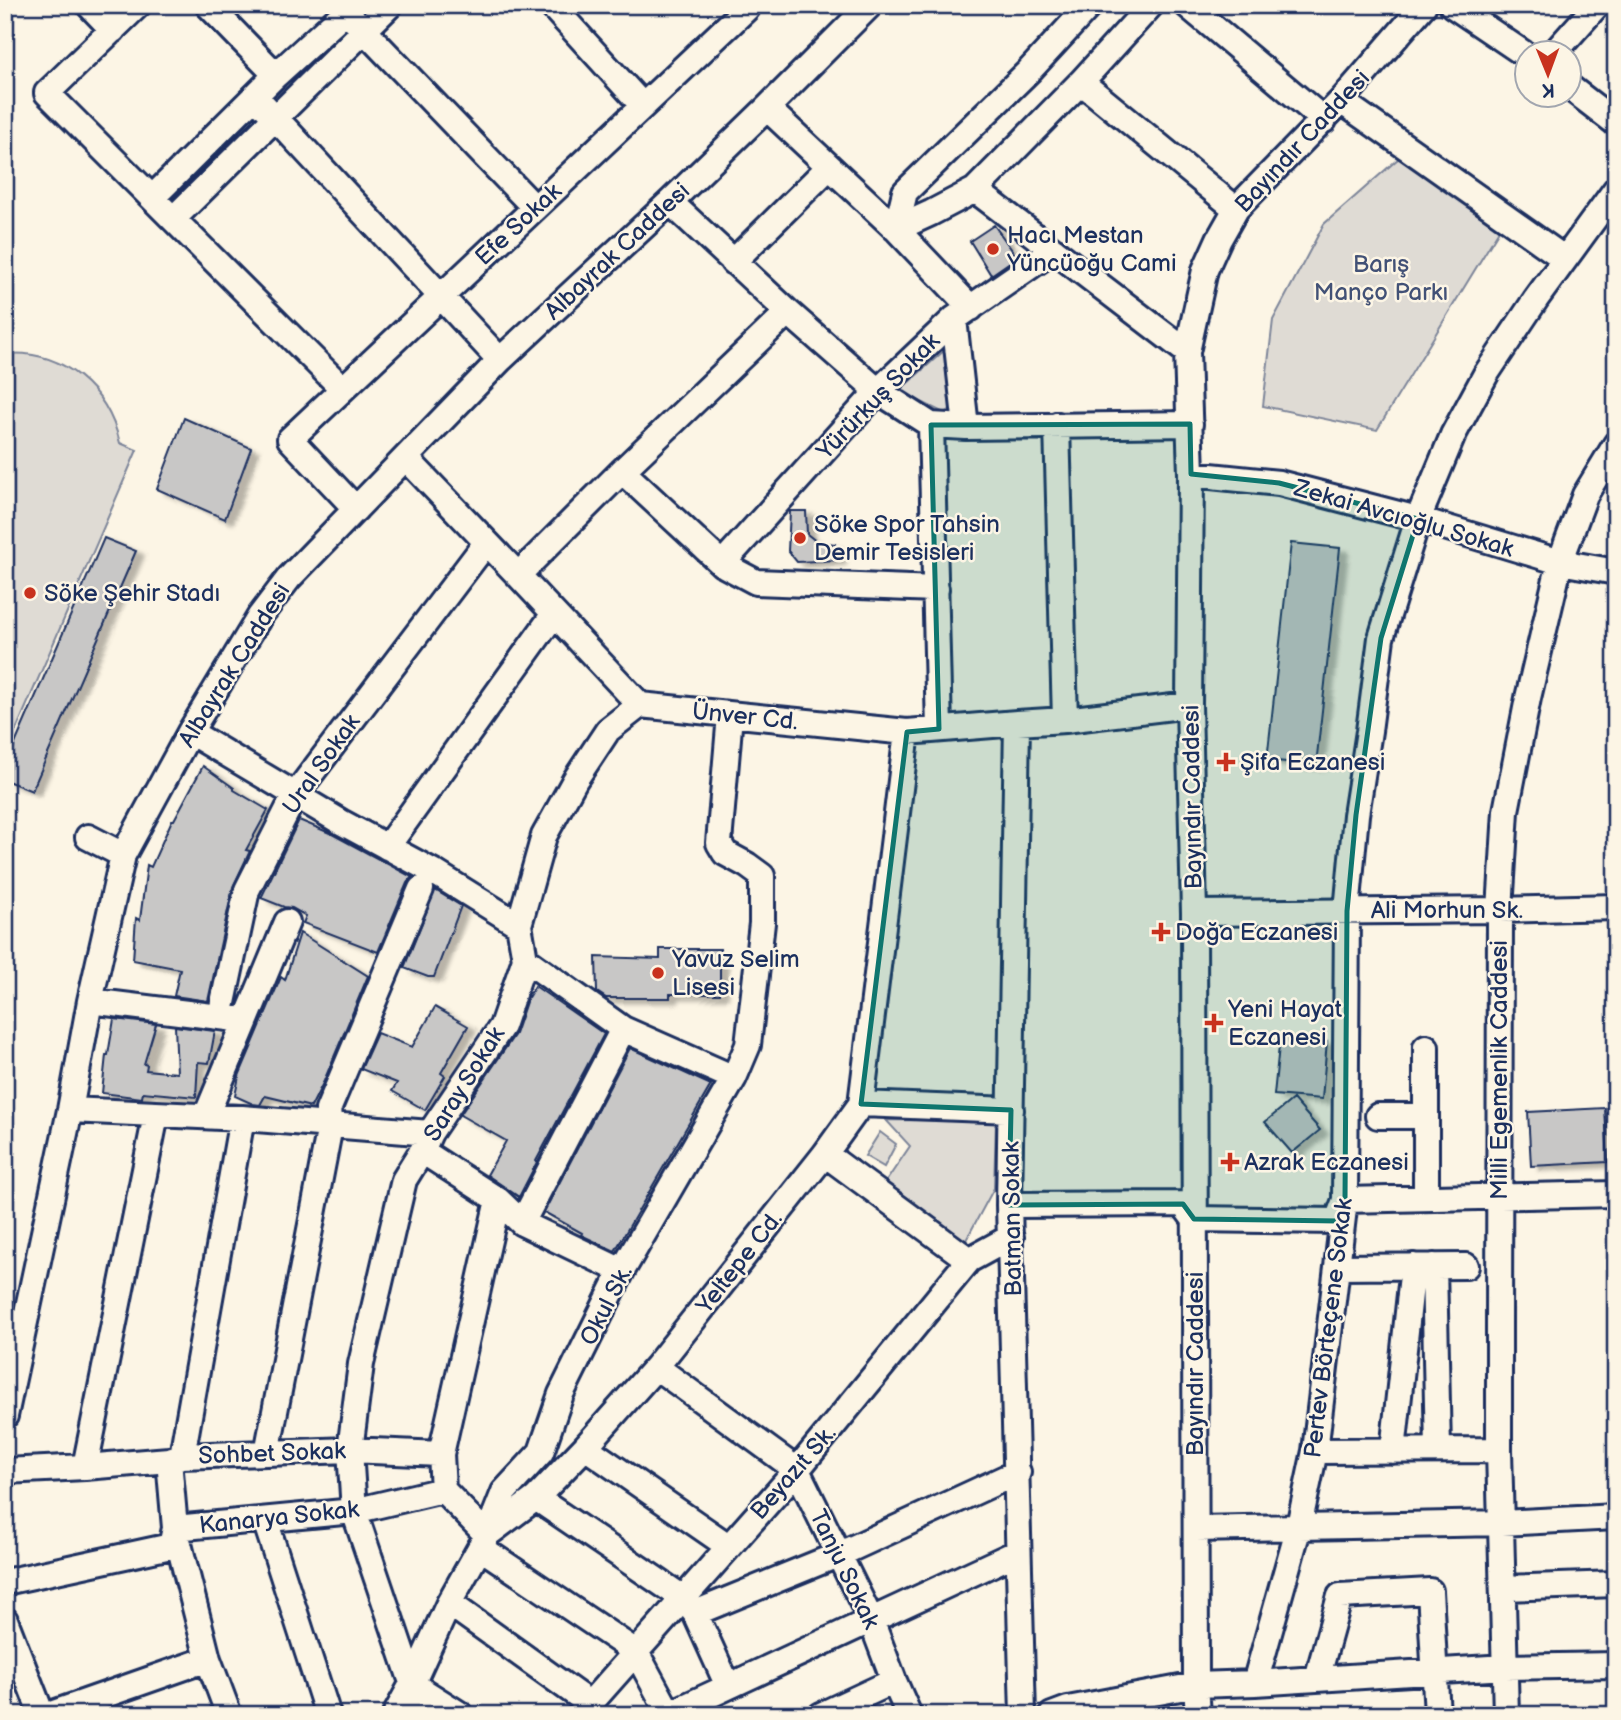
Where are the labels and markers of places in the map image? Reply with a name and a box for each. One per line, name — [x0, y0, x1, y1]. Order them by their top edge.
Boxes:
place label: Hacı Mestan Yüncüoğu Cami — [1006, 221, 1177, 278]
marker: Hacı Mestan Yüncüoğu Cami — [985, 241, 1001, 257]
place label: Söke Spor Tahsin Demir Tesisleri — [814, 510, 1000, 567]
marker: Söke Spor Tahsin Demir Tesisleri — [792, 530, 808, 546]
place label: Söke Şehir Stadı — [44, 579, 220, 608]
marker: Söke Şehir Stadı — [22, 585, 38, 601]
place label: Şifa Eczanesi — [1240, 748, 1385, 777]
marker: Şifa Eczanesi — [1218, 754, 1234, 770]
place label: Doğa Eczanesi — [1175, 918, 1338, 947]
marker: Doğa Eczanesi — [1153, 924, 1169, 940]
place label: Yavuz Selim Lisesi — [671, 945, 800, 1002]
marker: Yavuz Selim Lisesi — [650, 965, 666, 981]
place label: Yeni Hayat Eczanesi — [1227, 995, 1343, 1052]
marker: Yeni Hayat Eczanesi — [1206, 1015, 1222, 1031]
place label: Azrak Eczanesi — [1244, 1148, 1409, 1177]
marker: Azrak Eczanesi — [1222, 1154, 1238, 1170]

